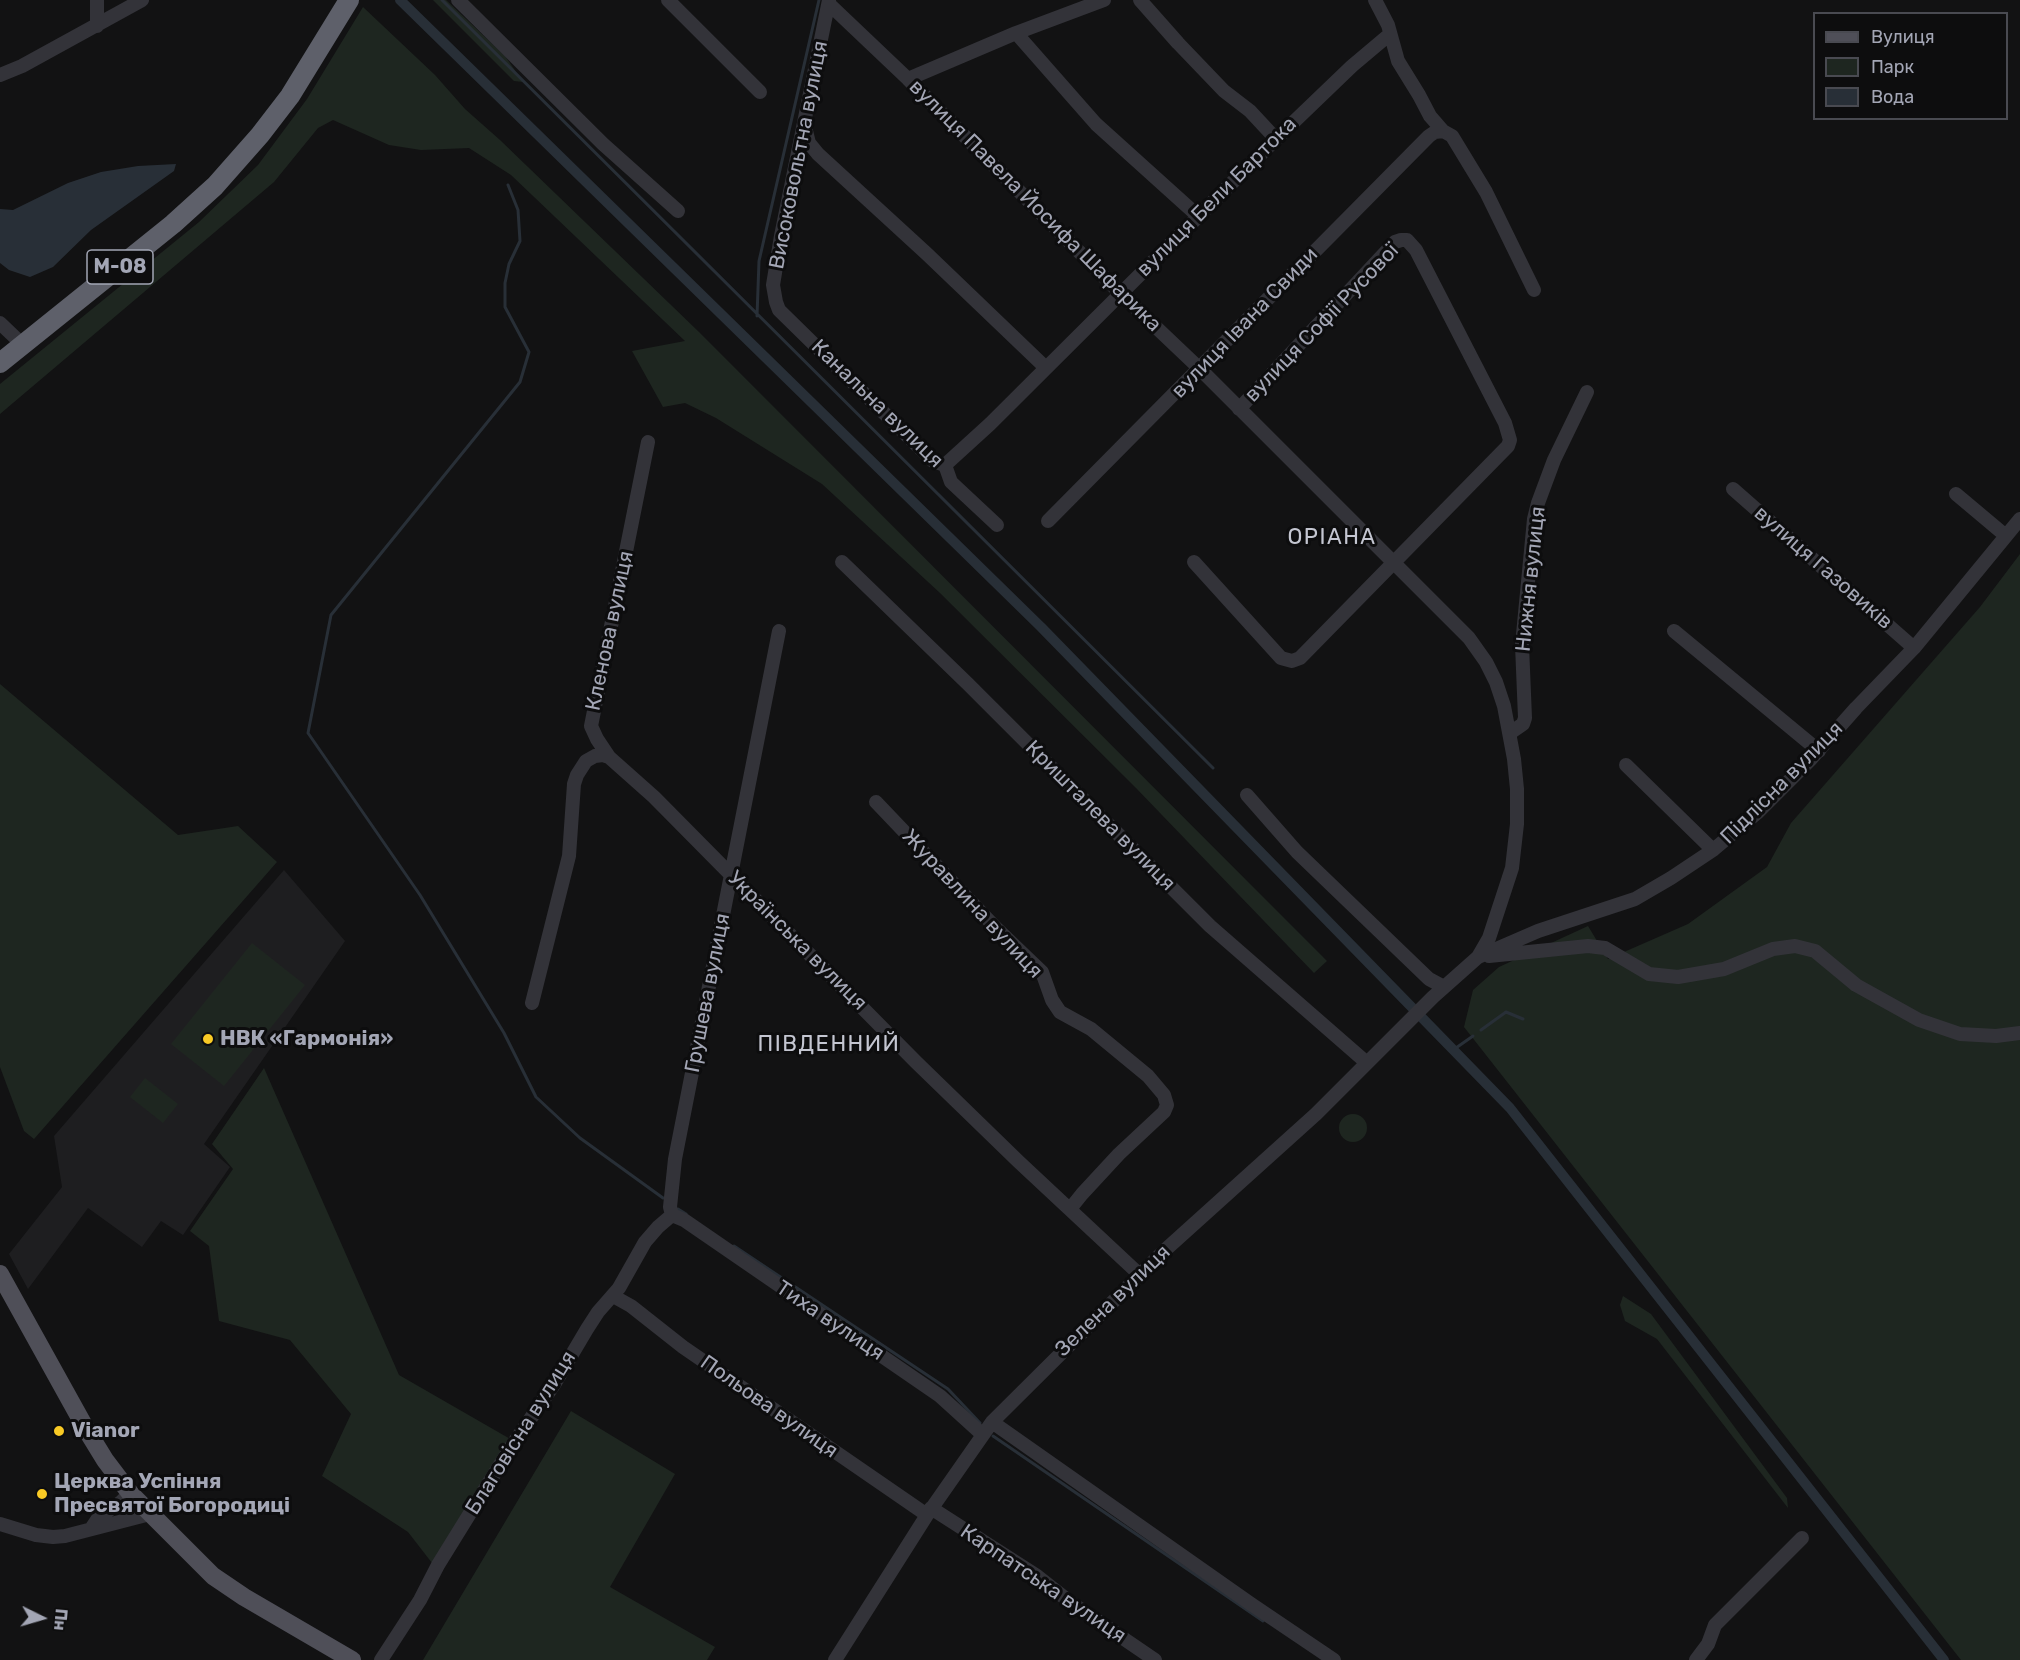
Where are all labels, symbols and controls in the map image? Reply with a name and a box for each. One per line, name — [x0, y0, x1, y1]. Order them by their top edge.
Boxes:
legend — [1813, 12, 2008, 120]
text: Вулиця — [1871, 26, 1935, 48]
street label: Високовольтна вулиця — [765, 39, 833, 271]
text: Парк — [1871, 56, 1914, 78]
street label: вулиця Павела Йосифа Шафарика — [904, 75, 1166, 337]
text: Вода — [1871, 86, 1914, 108]
street label: вулиця Бели Бартока — [1132, 112, 1302, 282]
street label: вулиця Софії Русової — [1240, 238, 1404, 408]
street label: вулиця Івана Свиди — [1167, 242, 1323, 404]
road number: М-08 — [87, 250, 153, 284]
street label: Канальна вулиця — [806, 335, 948, 473]
street label: вулиця Газовиків — [1749, 501, 1897, 635]
street label: Нижня вулиця — [1511, 505, 1551, 653]
district label: ОРІАНА — [1287, 525, 1377, 551]
street label: Кленова вулиця — [581, 549, 639, 713]
street label: Підлісна вулиця — [1715, 716, 1849, 850]
street label: Кришталева вулиця — [1020, 736, 1180, 896]
street label: Журавлина вулиця — [896, 824, 1048, 984]
street label: Українська вулиця — [722, 866, 872, 1016]
street label: Грушева вулиця — [680, 911, 736, 1075]
place label: НВК «Гармонія» — [220, 1026, 393, 1052]
marker: НВК «Гармонія» — [201, 1032, 215, 1046]
district label: ПІВДЕННИЙ — [758, 1032, 900, 1058]
street label: Зелена вулиця — [1050, 1240, 1176, 1362]
street label: Тиха вулиця — [771, 1276, 889, 1366]
street label: Благовісна вулиця — [460, 1347, 582, 1519]
street label: Польова вулиця — [695, 1350, 843, 1464]
place label: Vianor — [71, 1418, 140, 1444]
marker: Vianor — [52, 1424, 66, 1438]
place label: Церква Успіння Пресвятої Богородиці — [54, 1469, 290, 1519]
marker: Церква Успіння Пресвятої Богородиці — [35, 1487, 49, 1501]
street label: Карпатська вулиця — [955, 1519, 1131, 1649]
north arrow — [12, 1588, 72, 1648]
text: Пн — [50, 1608, 71, 1631]

